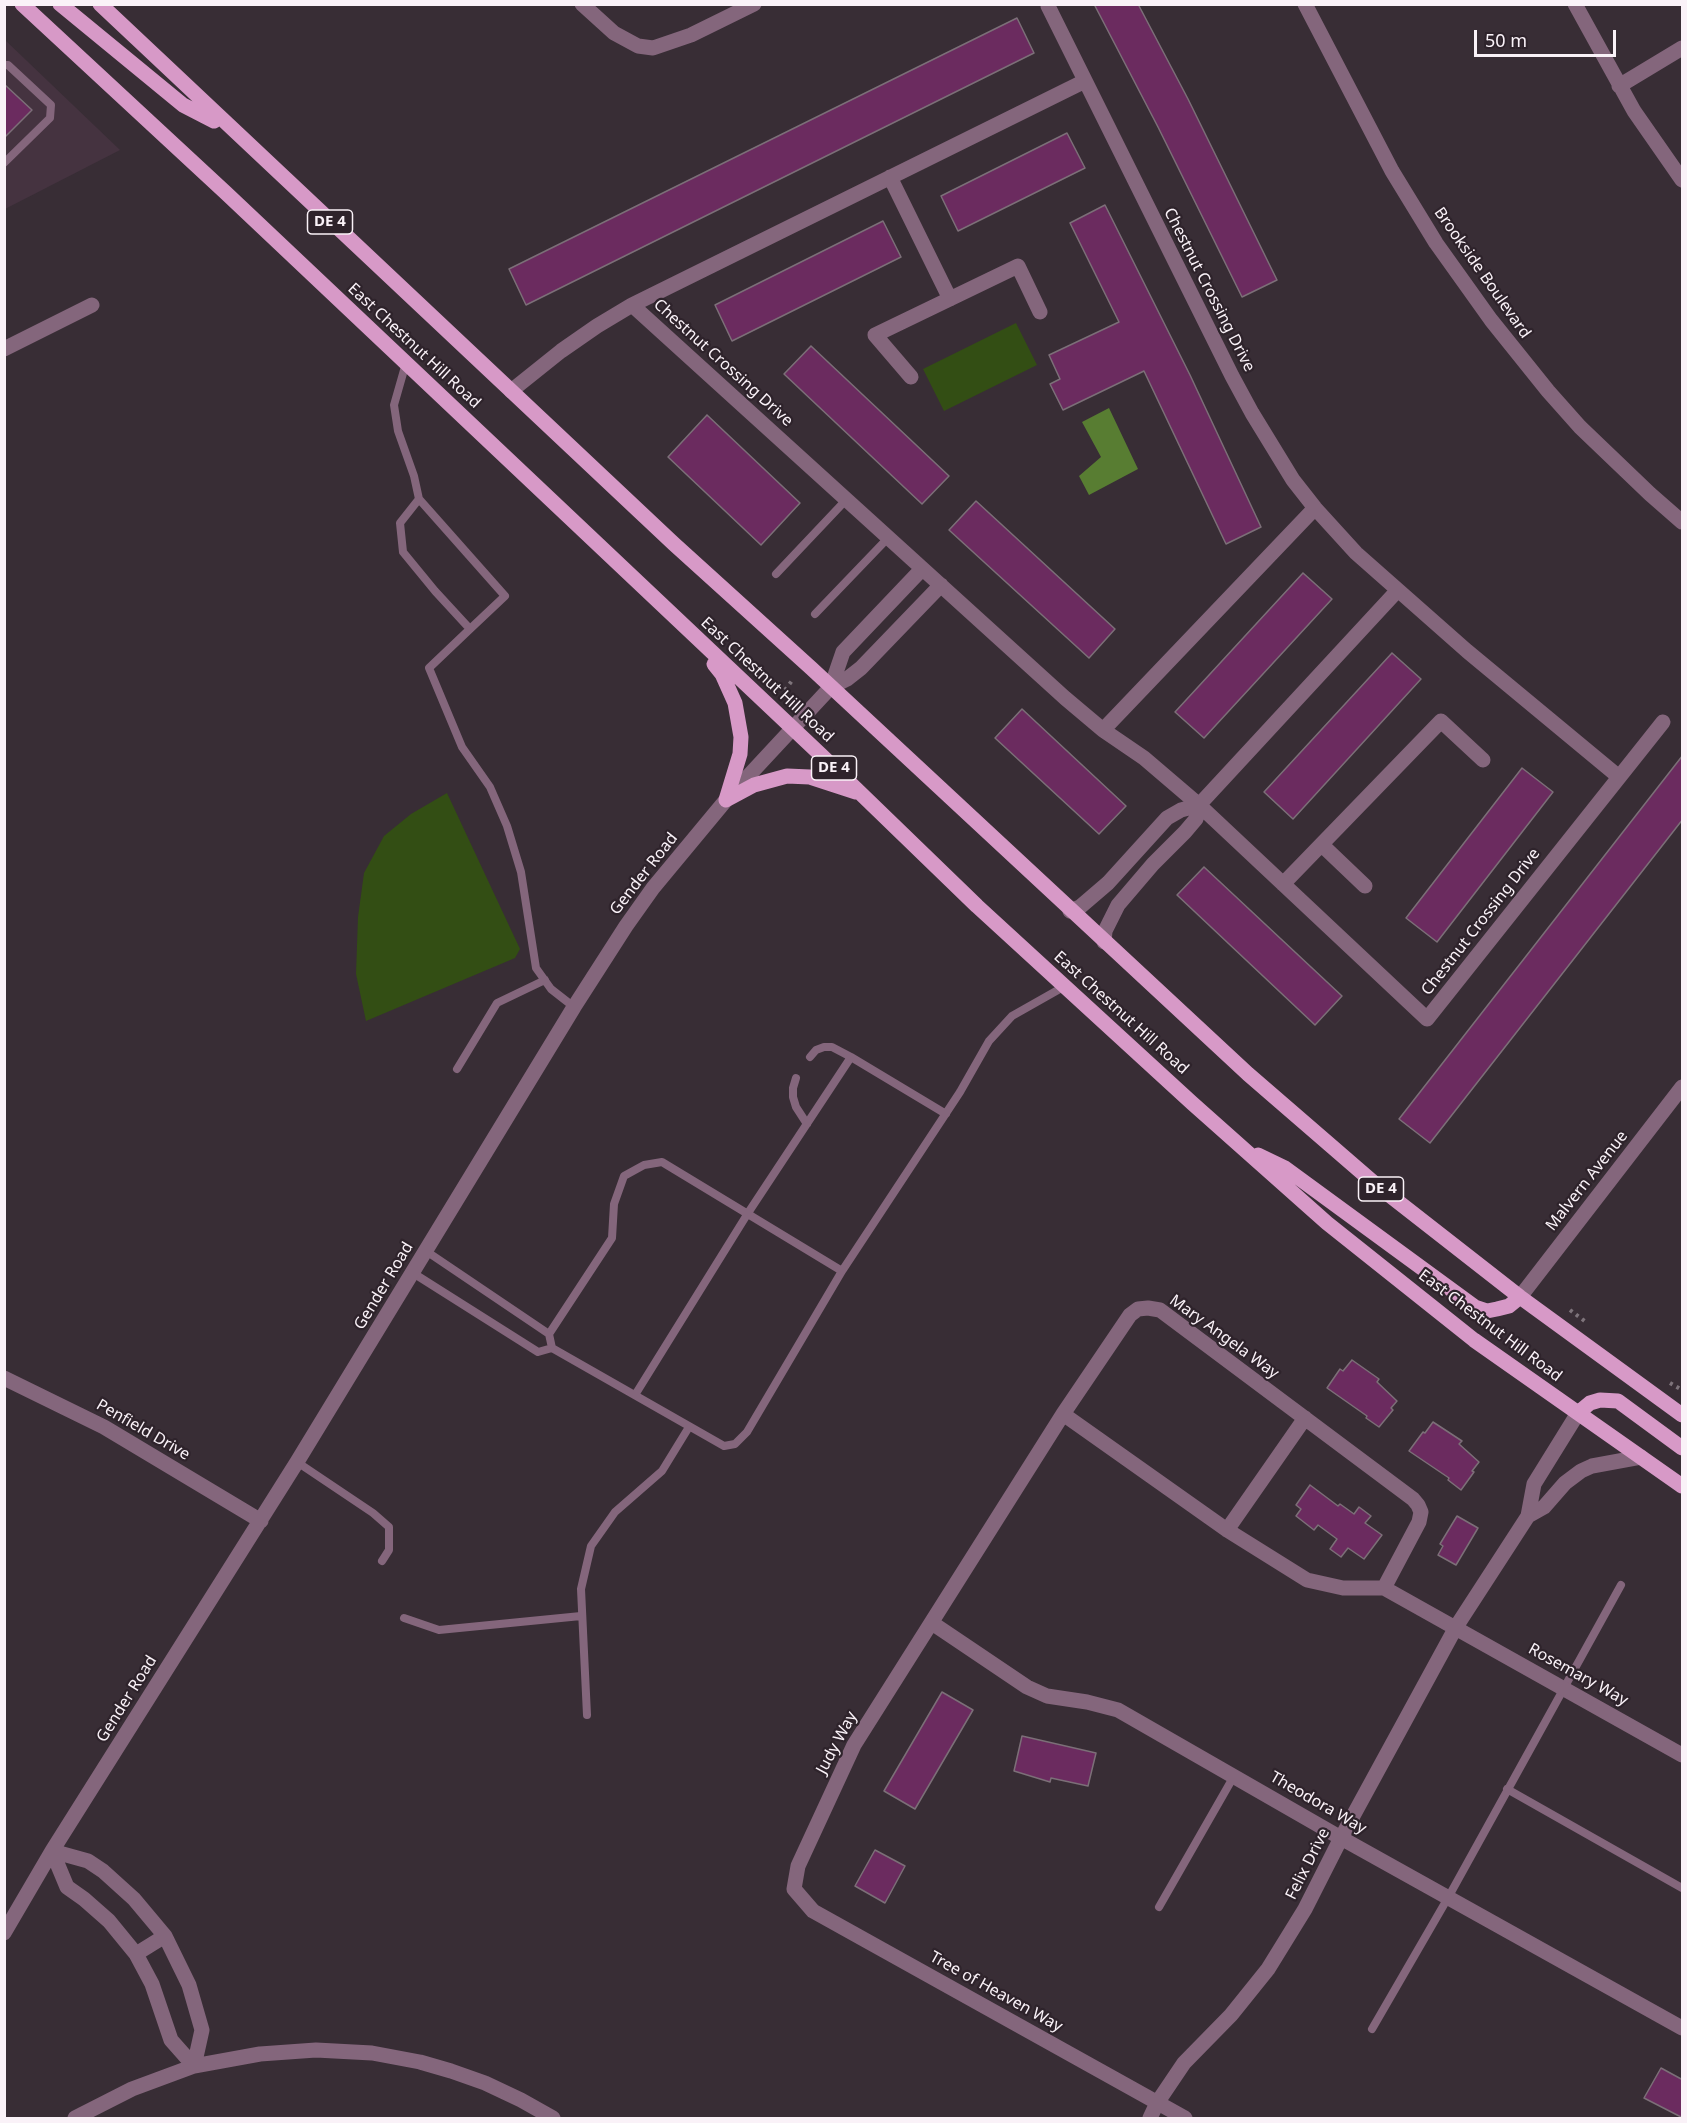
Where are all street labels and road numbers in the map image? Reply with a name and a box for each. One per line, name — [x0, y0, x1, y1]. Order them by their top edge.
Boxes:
street label: Brookside Boulevard — [1430, 204, 1534, 342]
street label: Chestnut Crossing Drive — [1159, 205, 1259, 375]
road number: DE 4 — [308, 210, 352, 234]
street label: East Chestnut Hill Road — [344, 279, 484, 413]
street label: Chestnut Crossing Drive — [649, 295, 797, 431]
street label: East Chestnut Hill Road — [697, 613, 837, 747]
road number: DE 4 — [812, 756, 856, 780]
street label: Gender Road — [606, 829, 682, 919]
street label: Chestnut Crossing Drive — [1418, 845, 1544, 999]
street label: East Chestnut Hill Road — [1050, 947, 1192, 1079]
street label: Malvern Avenue — [1542, 1127, 1632, 1235]
road number: DE 4 — [1358, 1177, 1404, 1201]
street label: Gender Road — [350, 1239, 418, 1333]
street label: East Chestnut Hill Road — [1415, 1266, 1565, 1386]
street label: Mary Angela Way — [1166, 1291, 1282, 1383]
street label: Penfield Drive — [93, 1395, 193, 1465]
street label: Rosemary Way — [1525, 1640, 1631, 1710]
street label: Gender Road — [93, 1652, 161, 1746]
street label: Judy Way — [813, 1708, 861, 1778]
street label: Theodora Way — [1266, 1768, 1370, 1838]
street label: Felix Drive — [1282, 1825, 1334, 1903]
street label: Tree of Heaven Way — [926, 1948, 1066, 2036]

